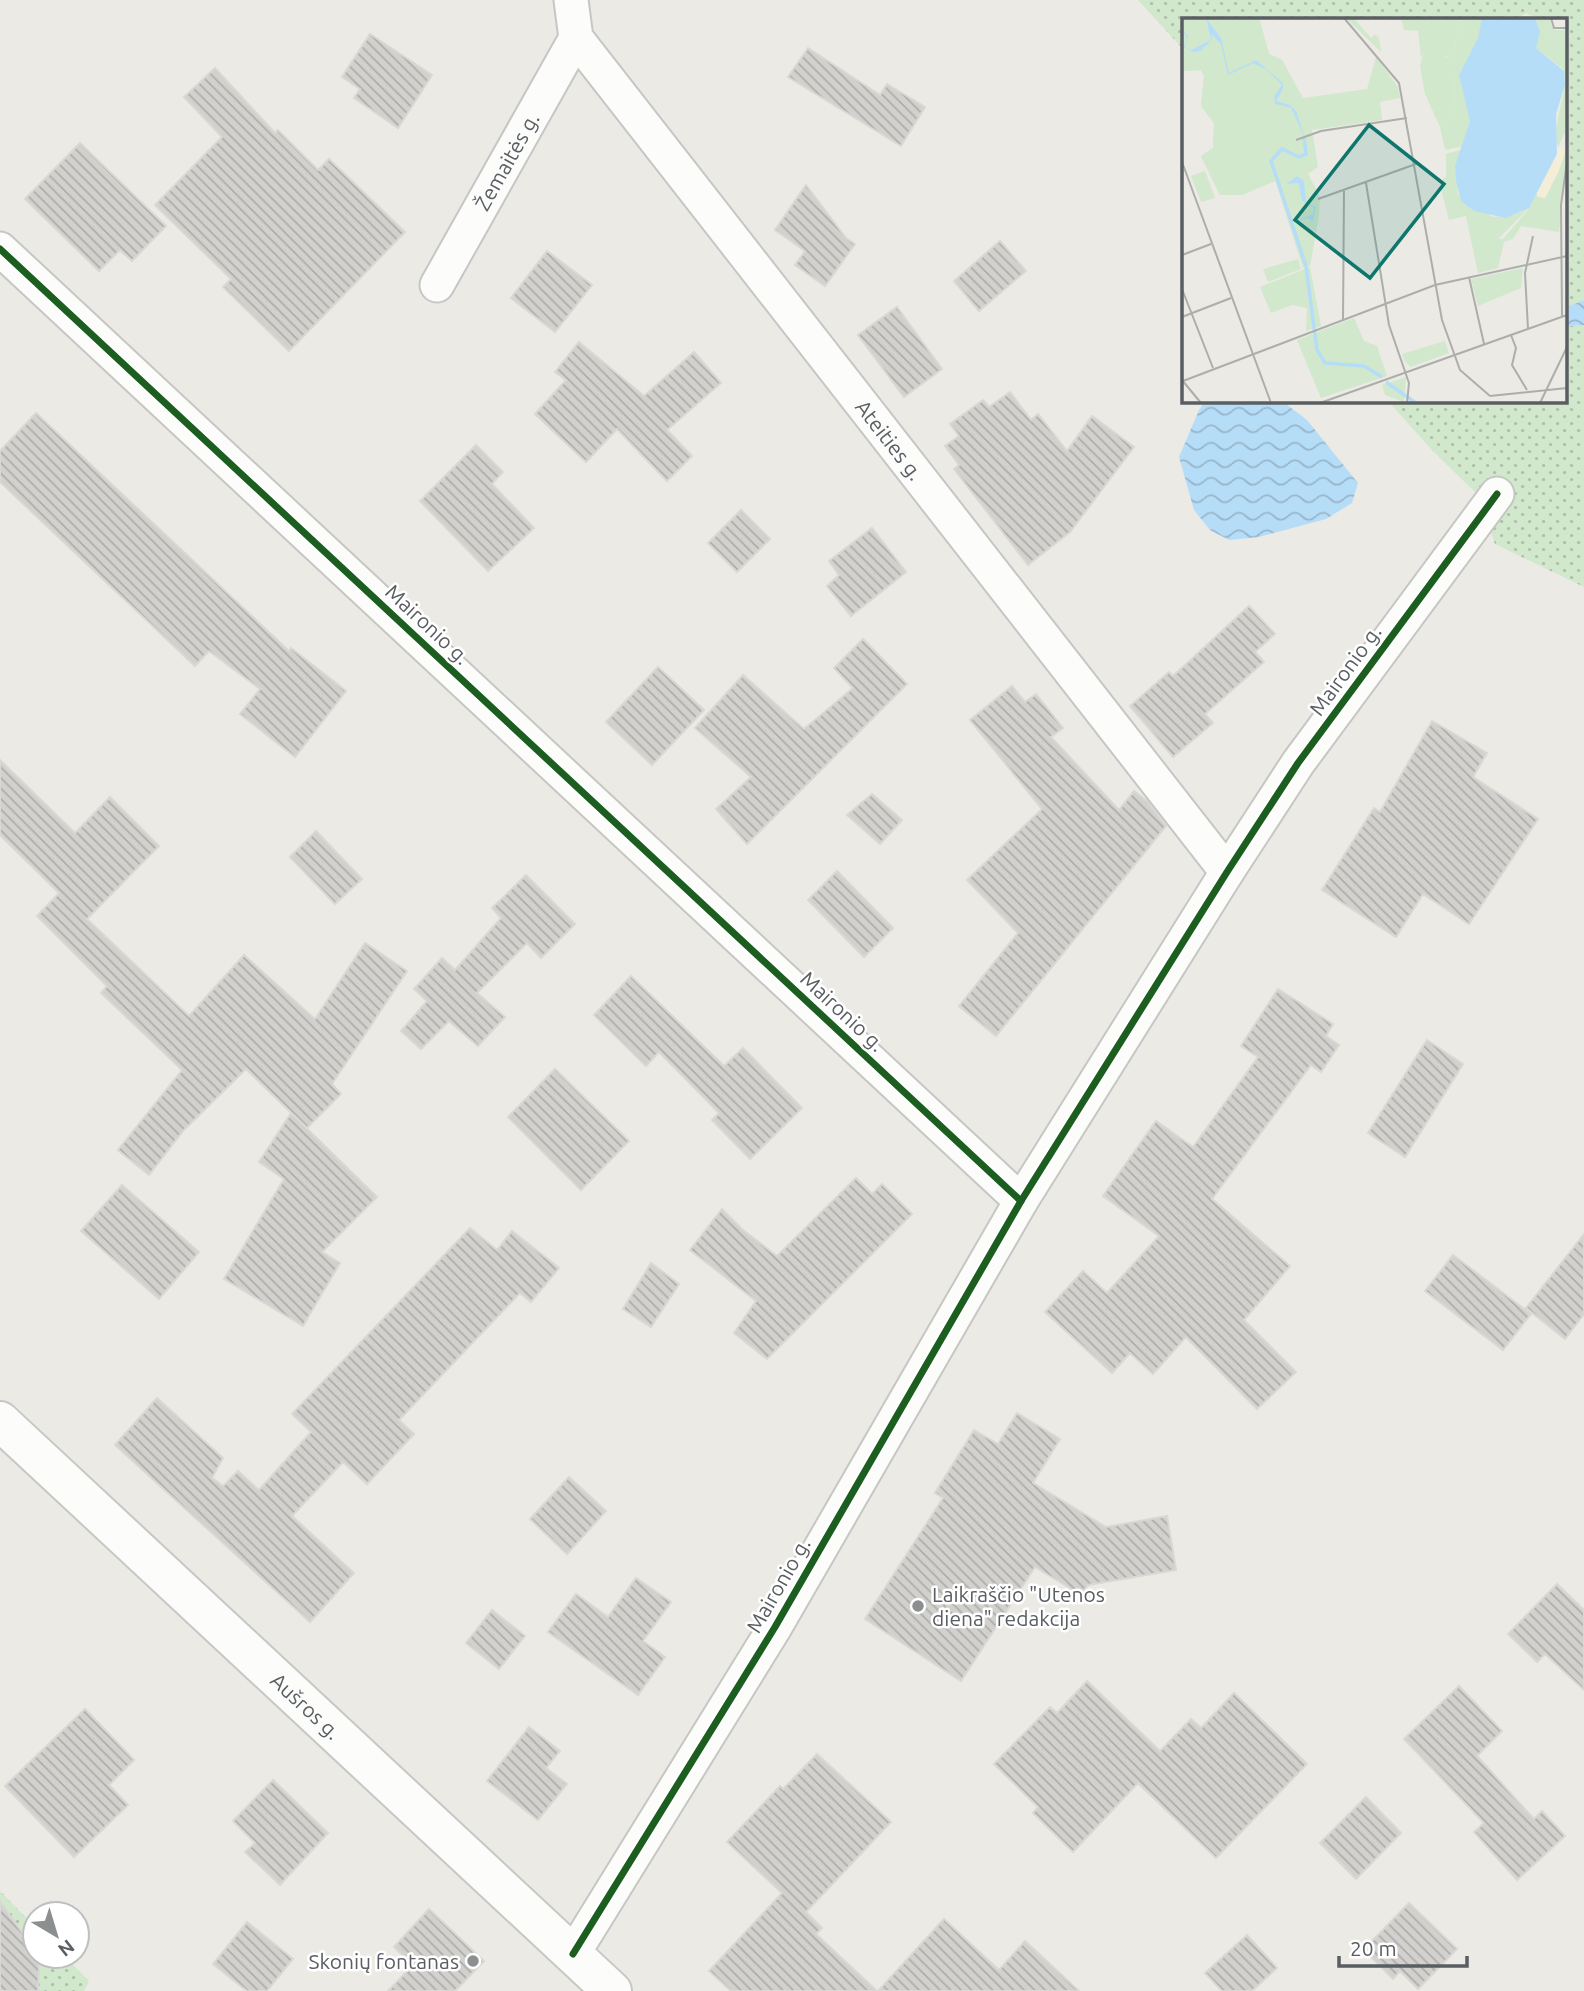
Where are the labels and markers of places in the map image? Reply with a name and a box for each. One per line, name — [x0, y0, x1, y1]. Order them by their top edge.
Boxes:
place label: Laikraščio "Utenos diena" redakcija — [932, 1582, 1105, 1630]
marker: Laikraščio "Utenos diena" redakcija — [910, 1598, 926, 1614]
place label: Skonių fontanas — [308, 1949, 459, 1973]
marker: Skonių fontanas — [465, 1953, 481, 1969]

